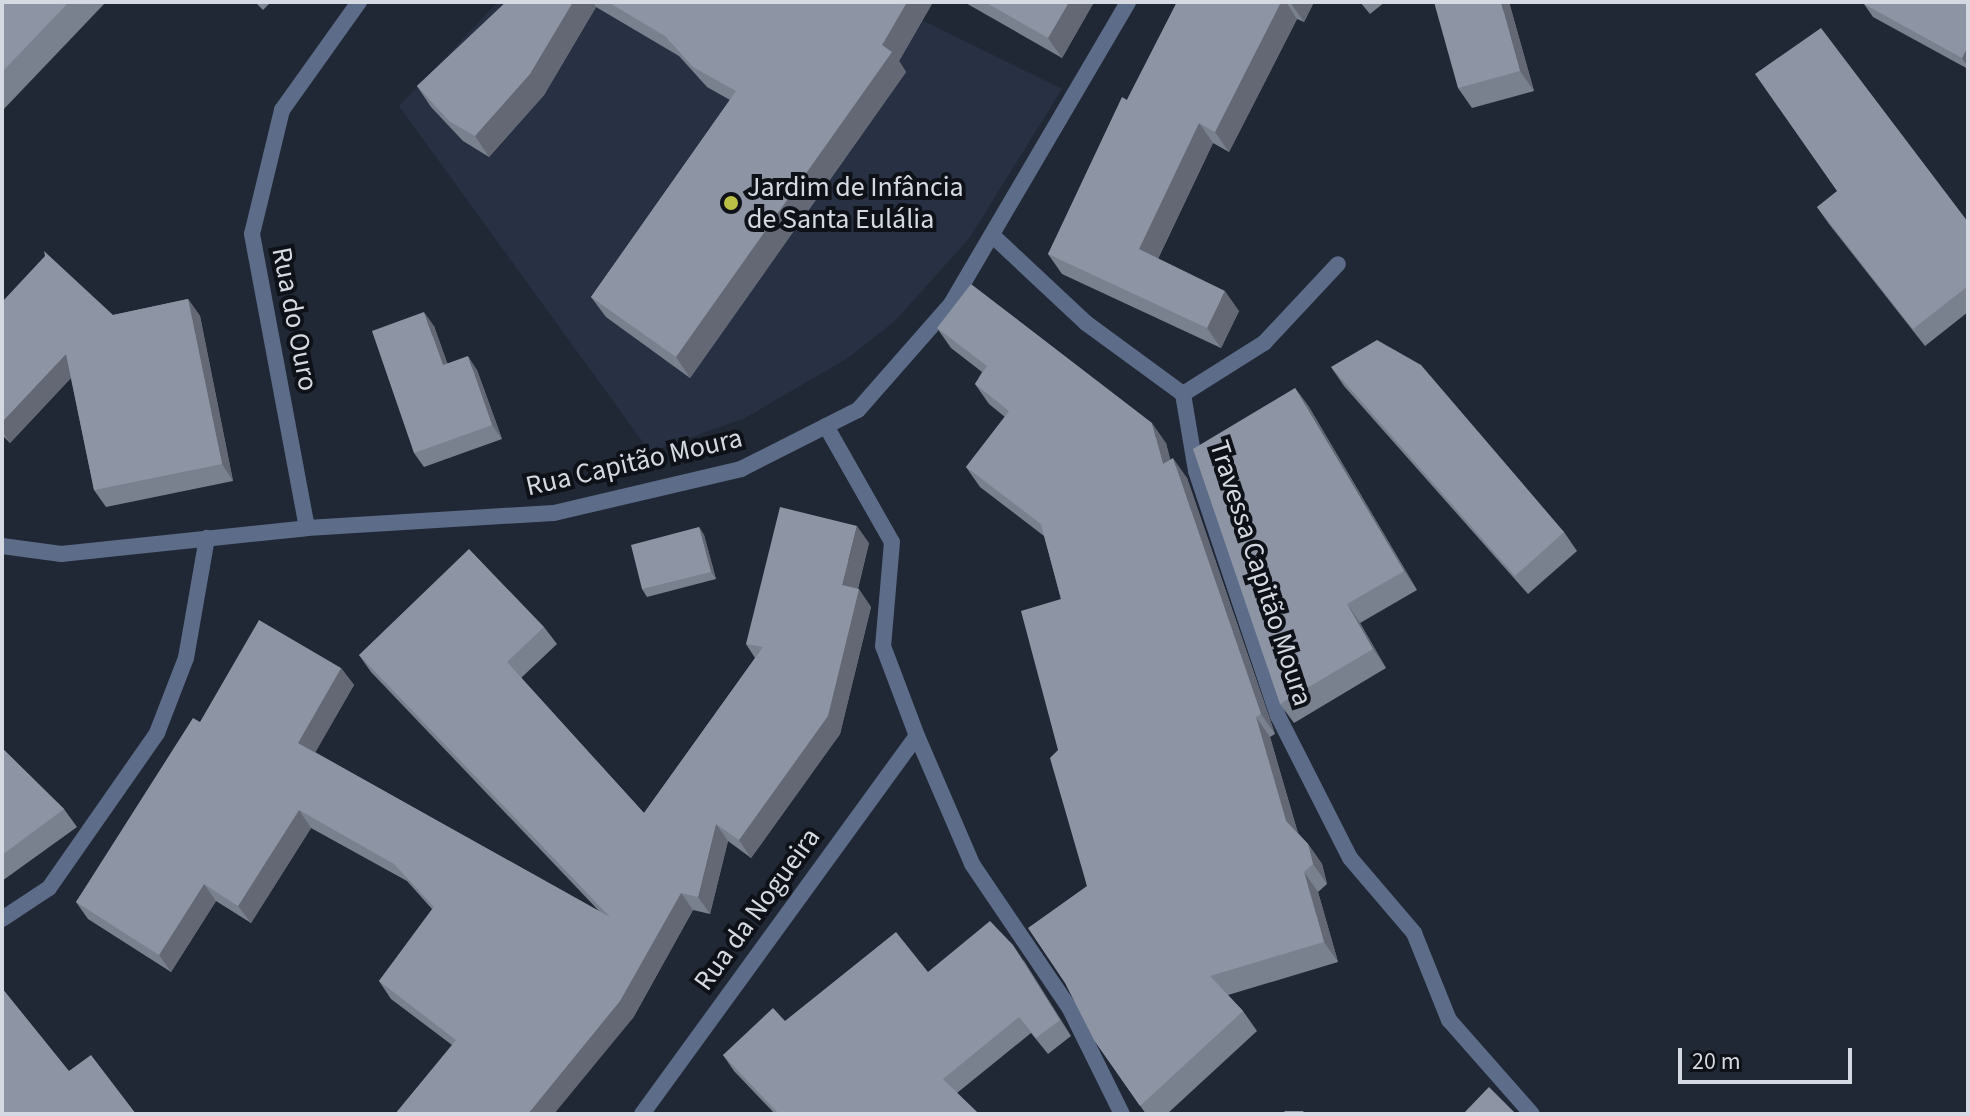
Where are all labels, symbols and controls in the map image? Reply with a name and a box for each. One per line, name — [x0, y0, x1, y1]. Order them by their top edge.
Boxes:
place label: Jardim de Infância de Santa Eulália — [747, 170, 964, 236]
marker: Jardim de Infância de Santa Eulália — [722, 194, 740, 212]
street label: Rua do Ouro — [265, 244, 325, 394]
street label: Rua Capitão Moura — [523, 421, 745, 503]
street label: Travessa Capitão Moura — [1202, 436, 1320, 710]
street label: Rua da Nogueira — [687, 821, 827, 997]
scale bar — [1682, 1032, 1856, 1082]
text: 20 m — [1692, 1044, 1741, 1079]

